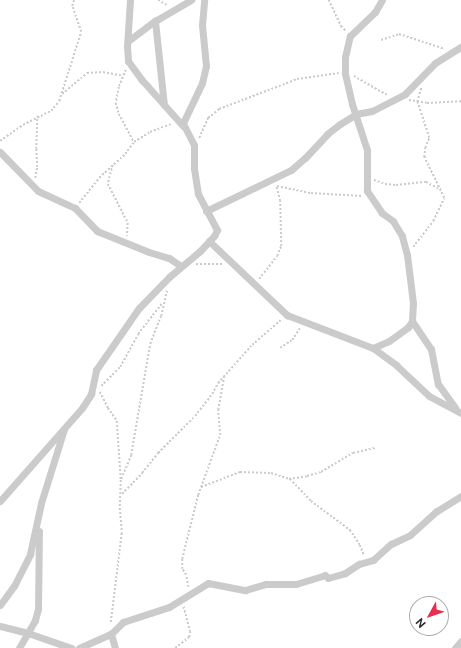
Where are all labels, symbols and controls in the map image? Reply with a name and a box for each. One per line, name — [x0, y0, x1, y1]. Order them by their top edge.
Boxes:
north arrow — [409, 596, 449, 636]
text: N — [413, 616, 428, 630]

